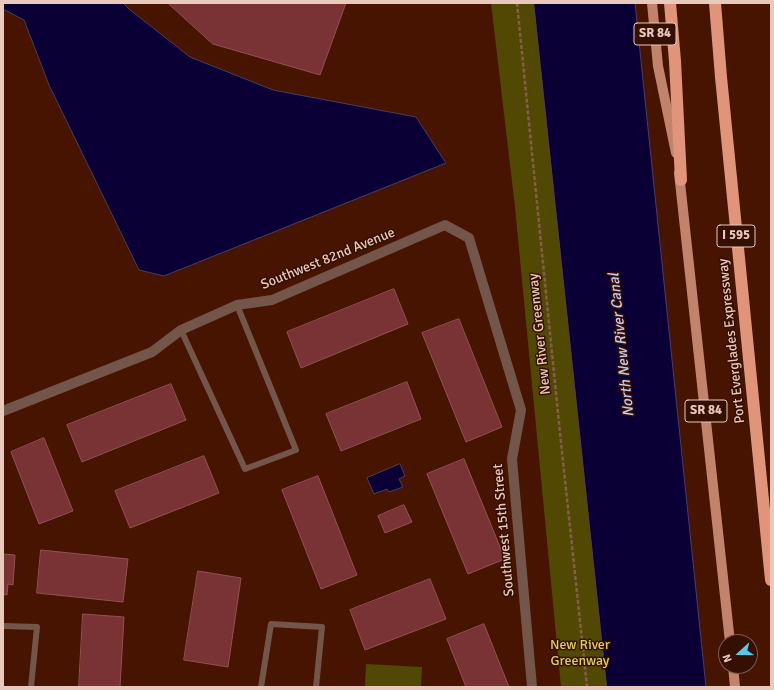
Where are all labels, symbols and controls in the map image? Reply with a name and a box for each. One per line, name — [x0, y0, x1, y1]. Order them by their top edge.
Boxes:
road number: SR 84 — [634, 23, 676, 45]
street label: Southwest 82nd Avenue — [259, 224, 397, 294]
road number: I 595 — [717, 225, 755, 247]
street label: Port Everglades Expressway — [715, 258, 749, 424]
water label: North New River Canal — [605, 272, 639, 418]
street label: New River Greenway — [525, 273, 555, 395]
road number: SR 84 — [685, 400, 727, 422]
street label: Southwest 15th Street — [490, 463, 518, 597]
north arrow — [718, 634, 758, 674]
park label: New River Greenway — [550, 637, 610, 670]
text: N — [720, 652, 735, 664]

